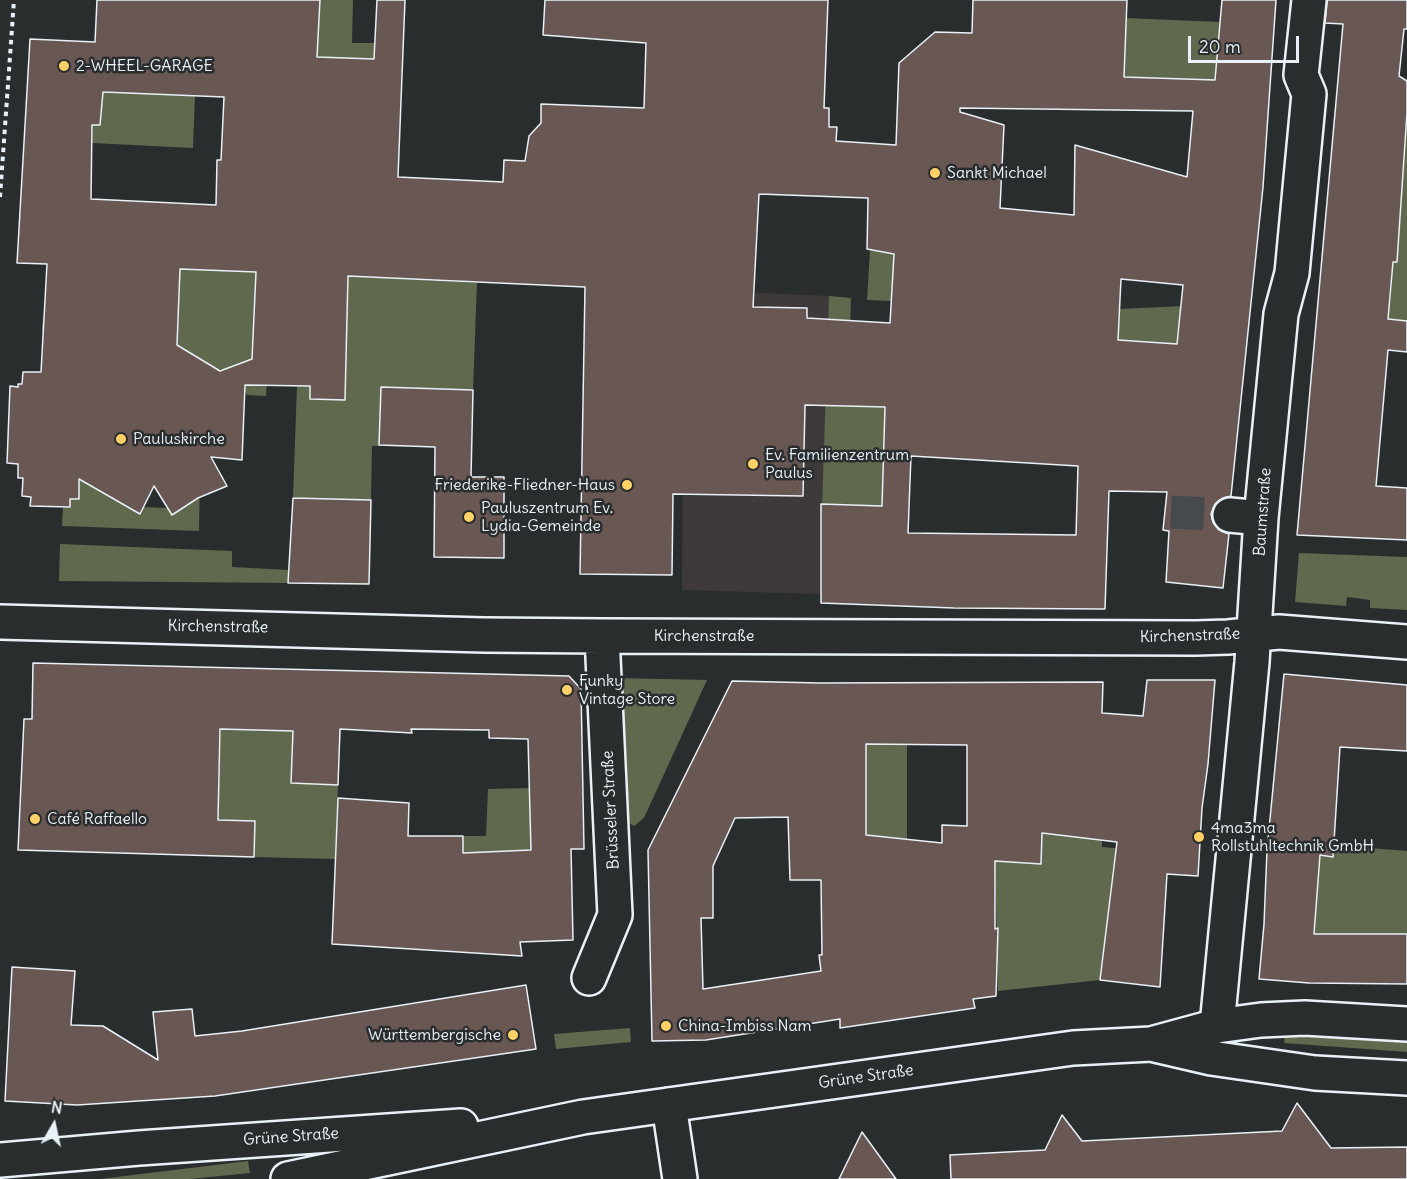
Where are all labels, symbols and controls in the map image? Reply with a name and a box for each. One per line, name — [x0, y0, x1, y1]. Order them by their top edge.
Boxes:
scale bar — [1191, 24, 1302, 62]
text: 20 m — [1199, 35, 1241, 58]
place label: 2-WHEEL-GARAGE — [76, 56, 213, 76]
marker: 2-WHEEL-GARAGE — [57, 59, 71, 73]
place label: Sankt Michael — [947, 163, 1047, 183]
marker: Sankt Michael — [928, 166, 942, 180]
place label: Pauluskirche — [133, 429, 225, 449]
marker: Pauluskirche — [114, 432, 128, 446]
place label: Ev. Familienzentrum Paulus — [765, 445, 909, 483]
marker: Ev. Familienzentrum Paulus — [746, 457, 760, 471]
street label: Baumstraße — [1250, 467, 1276, 557]
place label: Friederike-Fliedner-Haus — [435, 475, 615, 495]
marker: Friederike-Fliedner-Haus — [620, 478, 634, 492]
place label: Pauluszentrum Ev. Lydia-Gemeinde — [481, 498, 613, 536]
marker: Pauluszentrum Ev. Lydia-Gemeinde — [462, 510, 476, 524]
street label: Kirchenstraße — [168, 617, 268, 637]
street label: Kirchenstraße — [1139, 625, 1241, 647]
street label: Kirchenstraße — [654, 626, 754, 646]
place label: Funky Vintage Store — [579, 671, 675, 709]
marker: Funky Vintage Store — [560, 683, 574, 697]
street label: Brüsseler Straße — [598, 750, 624, 870]
place label: Café Raffaello — [47, 809, 147, 829]
marker: Café Raffaello — [28, 812, 42, 826]
place label: 4ma3ma Rollstuhltechnik GmbH — [1211, 818, 1374, 856]
marker: 4ma3ma Rollstuhltechnik GmbH — [1192, 830, 1206, 844]
place label: China-Imbiss Nam — [678, 1016, 812, 1036]
marker: China-Imbiss Nam — [659, 1019, 673, 1033]
place label: Württembergische — [368, 1025, 501, 1045]
marker: Württembergische — [506, 1028, 520, 1042]
street label: Grüne Straße — [817, 1061, 915, 1093]
north arrow — [24, 1095, 84, 1155]
text: N — [50, 1096, 64, 1118]
street label: Grüne Straße — [242, 1124, 340, 1150]

